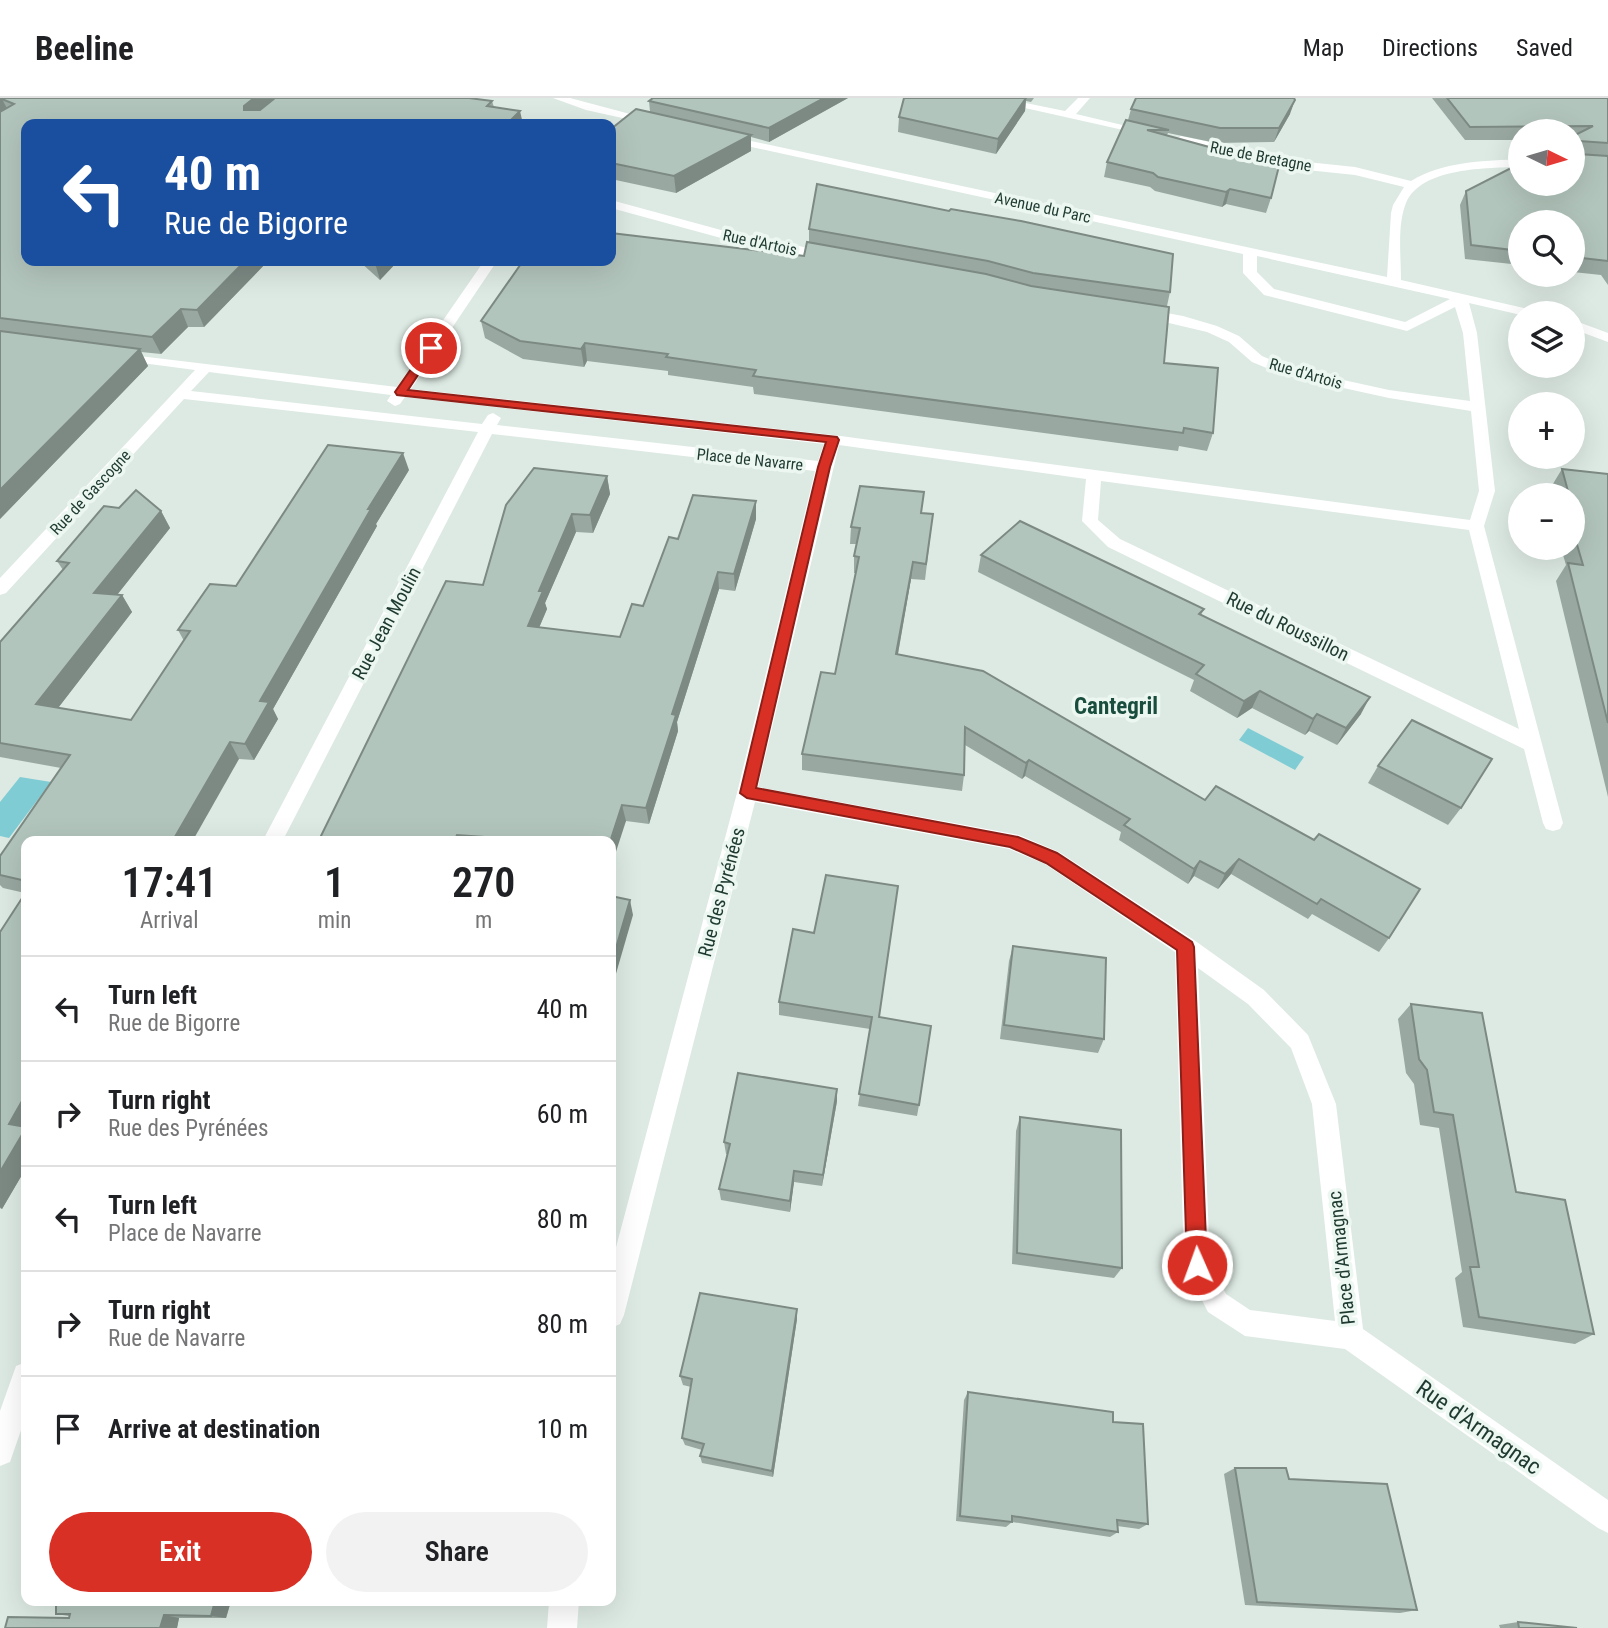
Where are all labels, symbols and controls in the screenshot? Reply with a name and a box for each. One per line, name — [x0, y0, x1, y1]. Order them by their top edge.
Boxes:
text: Beeline — [35, 29, 134, 68]
text: Map — [1303, 34, 1344, 62]
text: Directions — [1382, 34, 1478, 62]
text: Saved — [1516, 34, 1573, 62]
north arrow — [1508, 119, 1586, 196]
map controls — [1508, 119, 1585, 560]
street label: Rue de Bretagne — [1209, 137, 1313, 176]
text: 40 m — [164, 145, 261, 202]
icon: left — [49, 147, 140, 238]
street label: Avenue du Parc — [993, 188, 1093, 227]
text: Rue de Bigorre — [164, 204, 348, 242]
button: search — [1508, 210, 1585, 287]
street label: Rue d'Artois — [721, 225, 799, 260]
button: layers — [1508, 301, 1585, 378]
pin — [401, 318, 461, 378]
icon: arrive — [412, 329, 450, 367]
street label: Rue d'Artois — [1267, 354, 1345, 393]
button: + — [1508, 392, 1585, 469]
street label: Place de Navarre — [696, 444, 804, 475]
street label: Rue de Gascogne — [46, 446, 135, 539]
button: − — [1508, 483, 1585, 560]
street label: Rue Jean Moulin — [347, 563, 426, 684]
street label: Rue du Roussillon — [1223, 587, 1353, 666]
district label: Cantegril — [1074, 693, 1158, 720]
street label: Rue des Pyrénées — [693, 825, 750, 959]
text: 17:41 — [122, 858, 217, 907]
text: 1 — [324, 858, 345, 907]
text: 270 — [452, 858, 515, 907]
text: Arrival — [140, 907, 199, 934]
text: min — [318, 907, 351, 934]
text: m — [475, 907, 492, 934]
text: Turn left — [108, 980, 197, 1010]
icon: left — [49, 990, 87, 1028]
text: 40 m — [537, 994, 588, 1024]
text: Rue de Bigorre — [108, 1010, 240, 1037]
text: Turn right — [108, 1085, 210, 1115]
icon: right — [49, 1095, 87, 1133]
text: 60 m — [537, 1099, 588, 1129]
text: Rue des Pyrénées — [108, 1115, 269, 1142]
text: Turn left — [108, 1190, 197, 1220]
street label: Place d'Armagnac — [1323, 1190, 1360, 1326]
icon: left — [49, 1200, 87, 1238]
text: 80 m — [537, 1204, 588, 1234]
text: Place de Navarre — [108, 1220, 262, 1247]
position arrow — [1160, 1228, 1234, 1302]
text: Turn right — [108, 1295, 210, 1325]
icon: right — [49, 1305, 87, 1343]
text: 80 m — [537, 1309, 588, 1339]
text: Rue de Navarre — [108, 1325, 245, 1352]
street label: Rue d'Armagnac — [1411, 1374, 1546, 1480]
icon: arrive — [49, 1410, 87, 1448]
text: Arrive at destination — [108, 1414, 320, 1444]
text: 10 m — [537, 1414, 588, 1444]
button: Exit — [49, 1512, 312, 1592]
button: Share — [326, 1512, 588, 1592]

